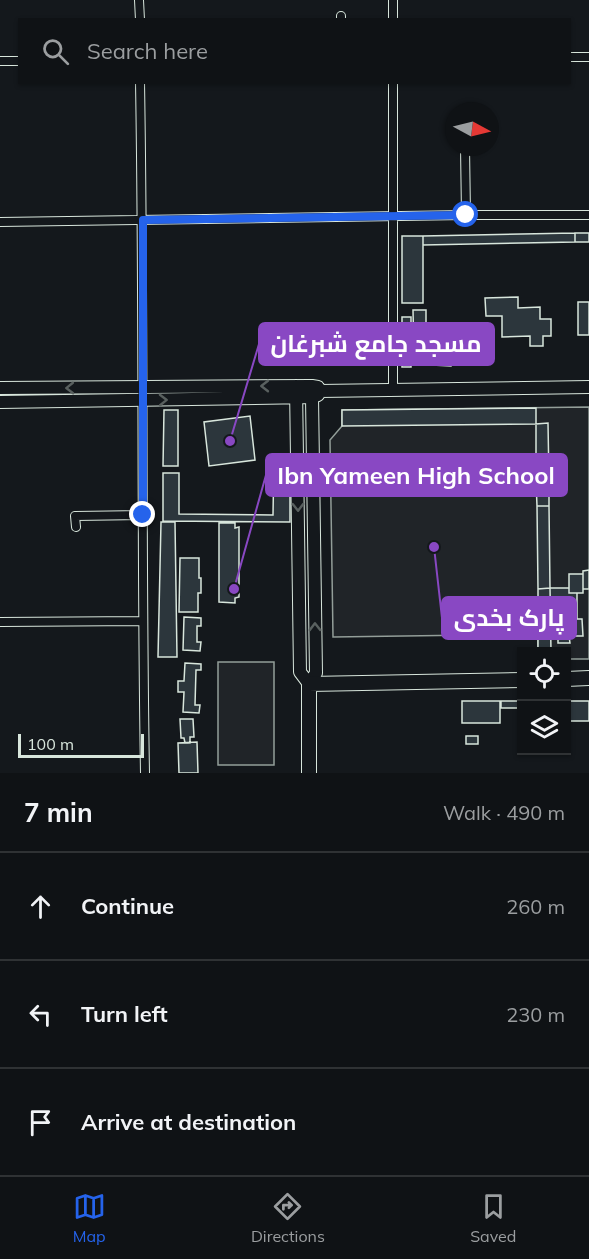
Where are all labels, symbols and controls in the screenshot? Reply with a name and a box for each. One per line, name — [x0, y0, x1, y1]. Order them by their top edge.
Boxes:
search box — [18, 18, 571, 84]
icon: search — [39, 35, 72, 68]
text: Search here — [87, 37, 208, 65]
north arrow — [445, 102, 499, 156]
route start — [452, 201, 478, 227]
callout: مسجد جامع شبرغان — [259, 323, 494, 365]
text: مسجد جامع شبرغان — [270, 328, 482, 360]
one-way arrow — [260, 380, 269, 392]
one-way arrow — [65, 381, 74, 394]
one-way arrow — [159, 394, 168, 406]
callout: Ibn Yameen High School — [266, 454, 567, 496]
text: Ibn Yameen High School — [277, 460, 555, 490]
route end — [129, 501, 155, 527]
one-way arrow — [292, 503, 304, 512]
callout: پارک بخدی — [442, 597, 576, 639]
text: پارک بخدی — [454, 602, 564, 635]
one-way arrow — [309, 623, 321, 632]
map controls — [517, 647, 571, 755]
button: locate — [517, 647, 571, 701]
button: layers — [517, 701, 571, 755]
scale bar — [18, 731, 144, 758]
text: 100 m — [27, 734, 74, 754]
text: 7 min — [24, 796, 93, 829]
text: Walk · 490 m — [443, 800, 565, 825]
icon: ahead — [24, 890, 57, 923]
text: Continue — [81, 892, 174, 920]
text: 260 m — [506, 894, 565, 919]
icon: left — [24, 998, 57, 1031]
text: Turn left — [81, 1000, 168, 1028]
text: 230 m — [506, 1002, 565, 1027]
icon: arrive — [24, 1106, 57, 1139]
text: Arrive at destination — [81, 1108, 296, 1136]
tab: Map — [73, 1190, 106, 1246]
tab: Directions — [251, 1190, 325, 1246]
tab: Saved — [470, 1190, 516, 1246]

